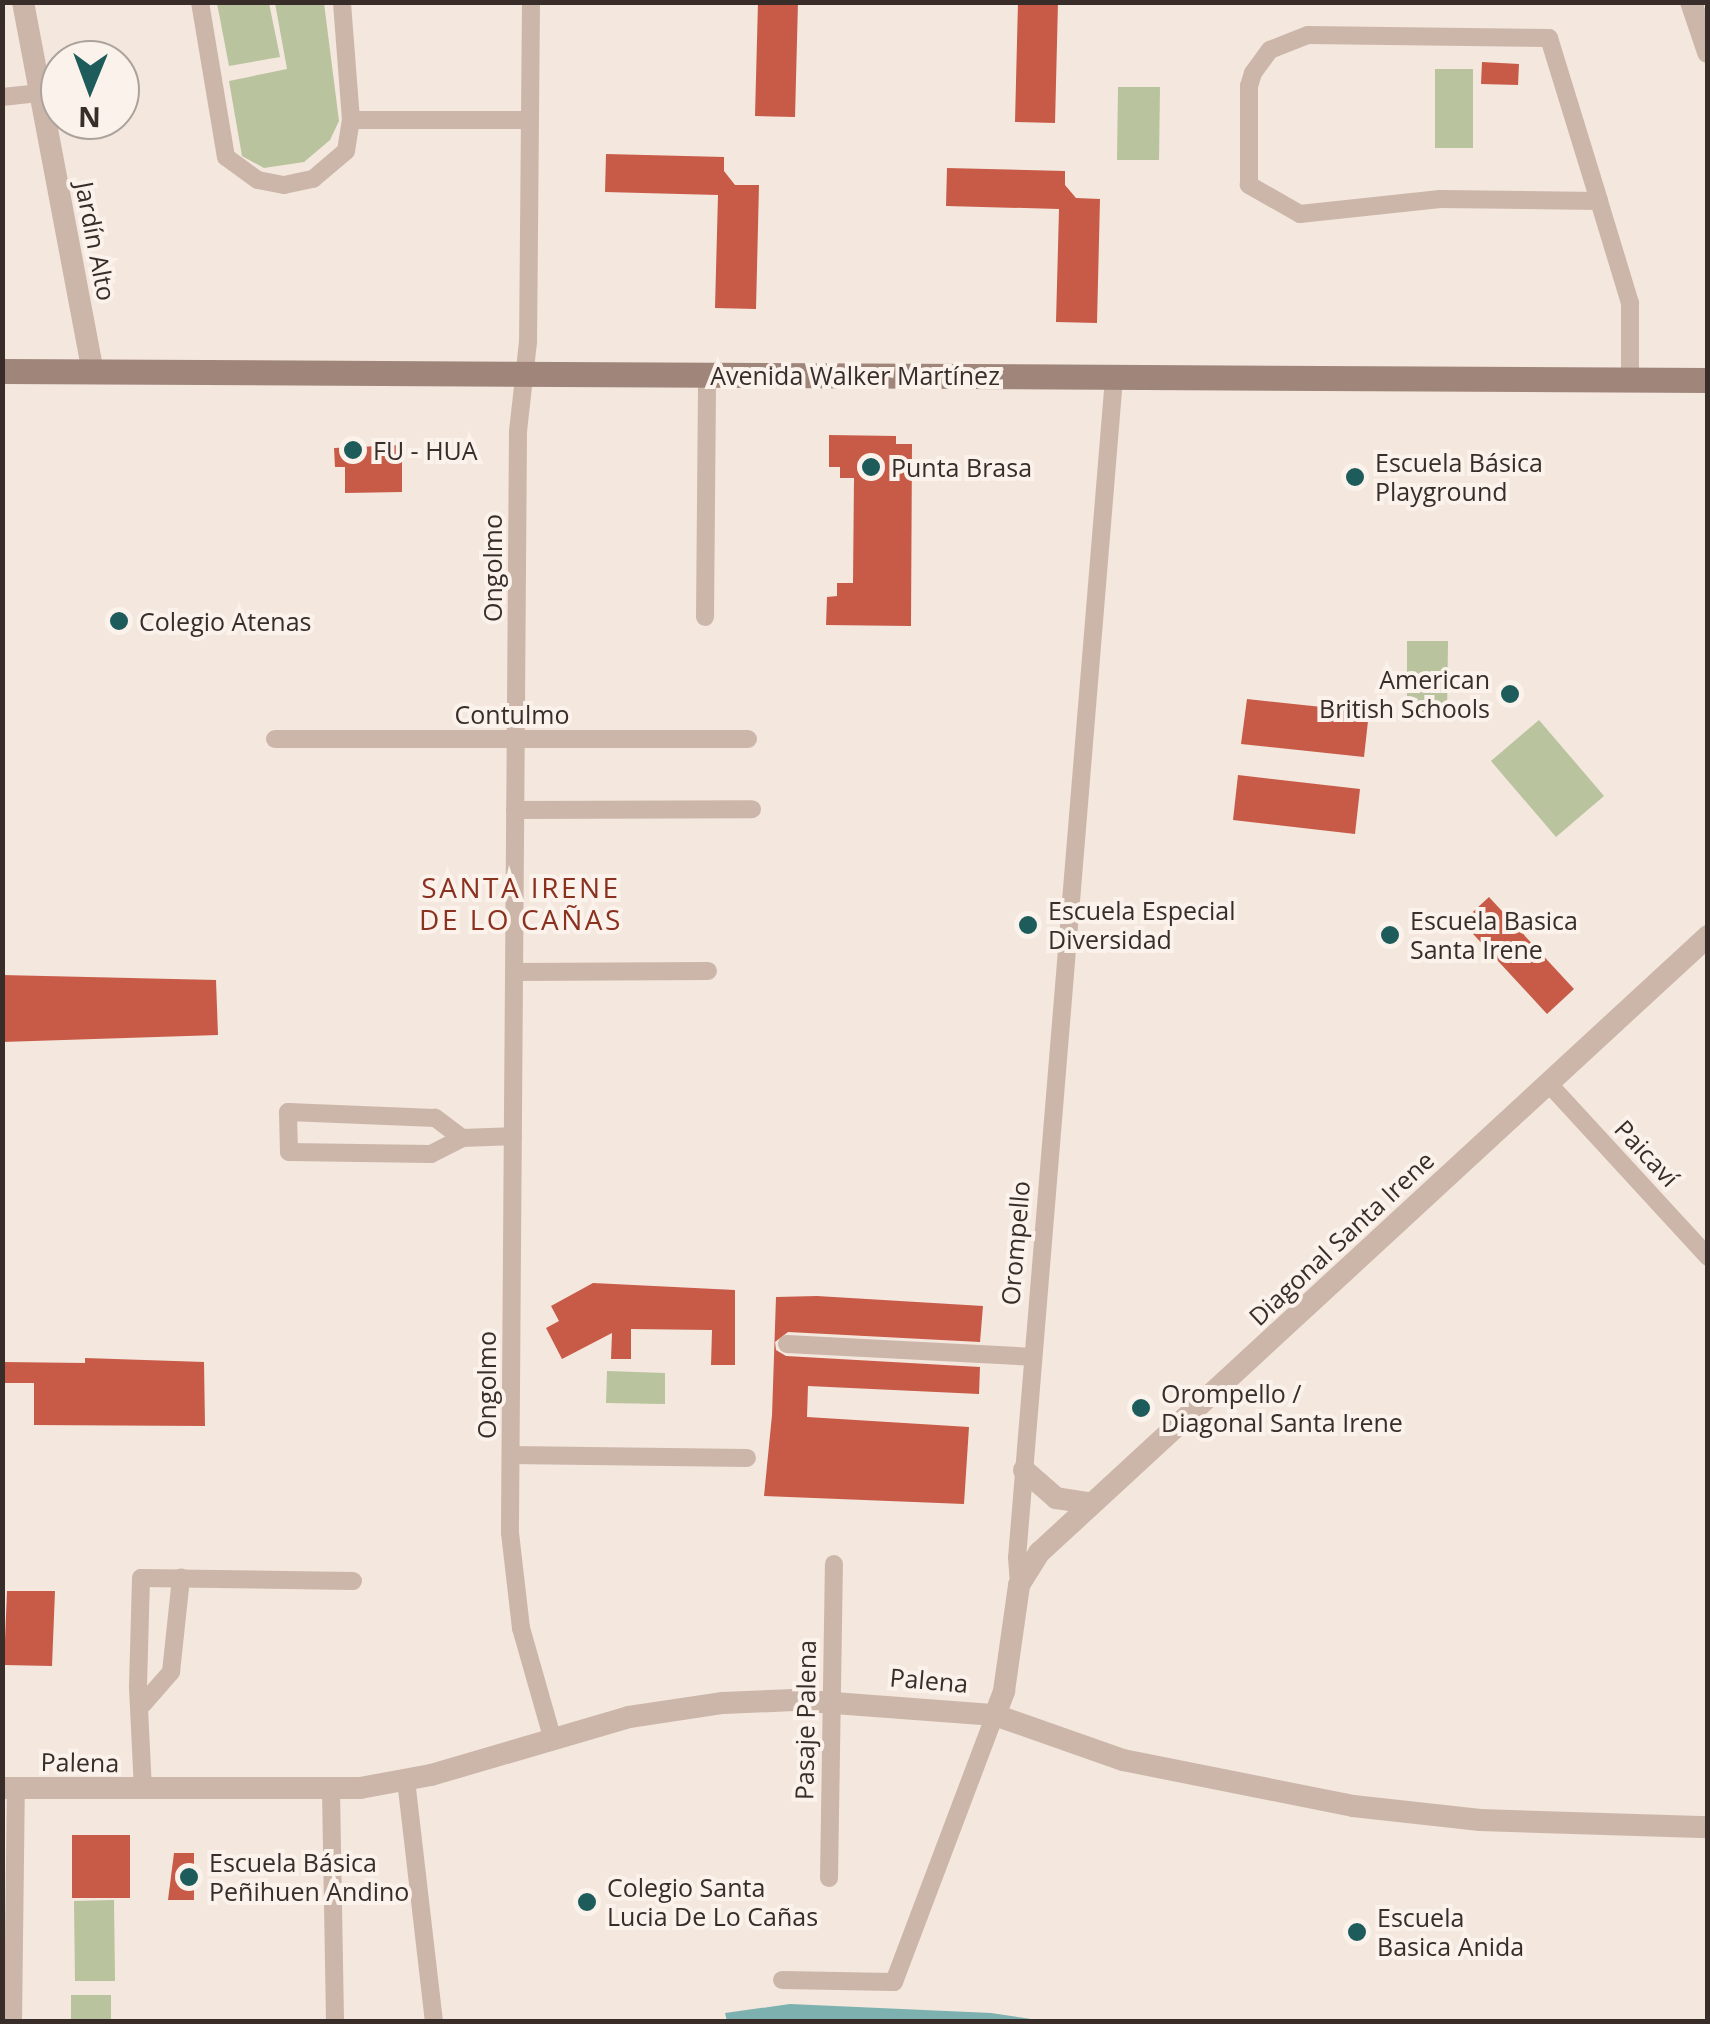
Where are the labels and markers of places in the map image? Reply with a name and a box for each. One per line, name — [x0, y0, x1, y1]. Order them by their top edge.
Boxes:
place label: FU - HUA — [373, 435, 478, 465]
marker: FU - HUA — [342, 439, 364, 461]
place label: Escuela Básica Playground — [1375, 448, 1543, 507]
place label: Punta Brasa — [891, 452, 1032, 482]
marker: Punta Brasa — [860, 456, 882, 478]
marker: Escuela Básica Playground — [1344, 466, 1366, 488]
place label: Colegio Atenas — [139, 606, 311, 636]
marker: Colegio Atenas — [108, 610, 130, 632]
place label: American British Schools — [1319, 665, 1490, 724]
marker: American British Schools — [1499, 683, 1521, 705]
place label: Escuela Especial Diversidad — [1048, 896, 1235, 955]
place label: Escuela Basica Santa Irene — [1410, 906, 1578, 965]
marker: Escuela Especial Diversidad — [1017, 914, 1039, 936]
marker: Escuela Basica Santa Irene — [1379, 924, 1401, 946]
place label: Orompello / Diagonal Santa Irene — [1161, 1379, 1403, 1438]
marker: Orompello / Diagonal Santa Irene — [1130, 1397, 1152, 1419]
place label: Escuela Básica Peñihuen Andino — [209, 1848, 409, 1907]
marker: Escuela Básica Peñihuen Andino — [178, 1866, 200, 1888]
place label: Colegio Santa Lucia De Lo Cañas — [607, 1873, 818, 1932]
marker: Colegio Santa Lucia De Lo Cañas — [576, 1891, 598, 1913]
place label: Escuela Basica Anida — [1377, 1903, 1524, 1962]
marker: Escuela Basica Anida — [1346, 1921, 1368, 1943]

